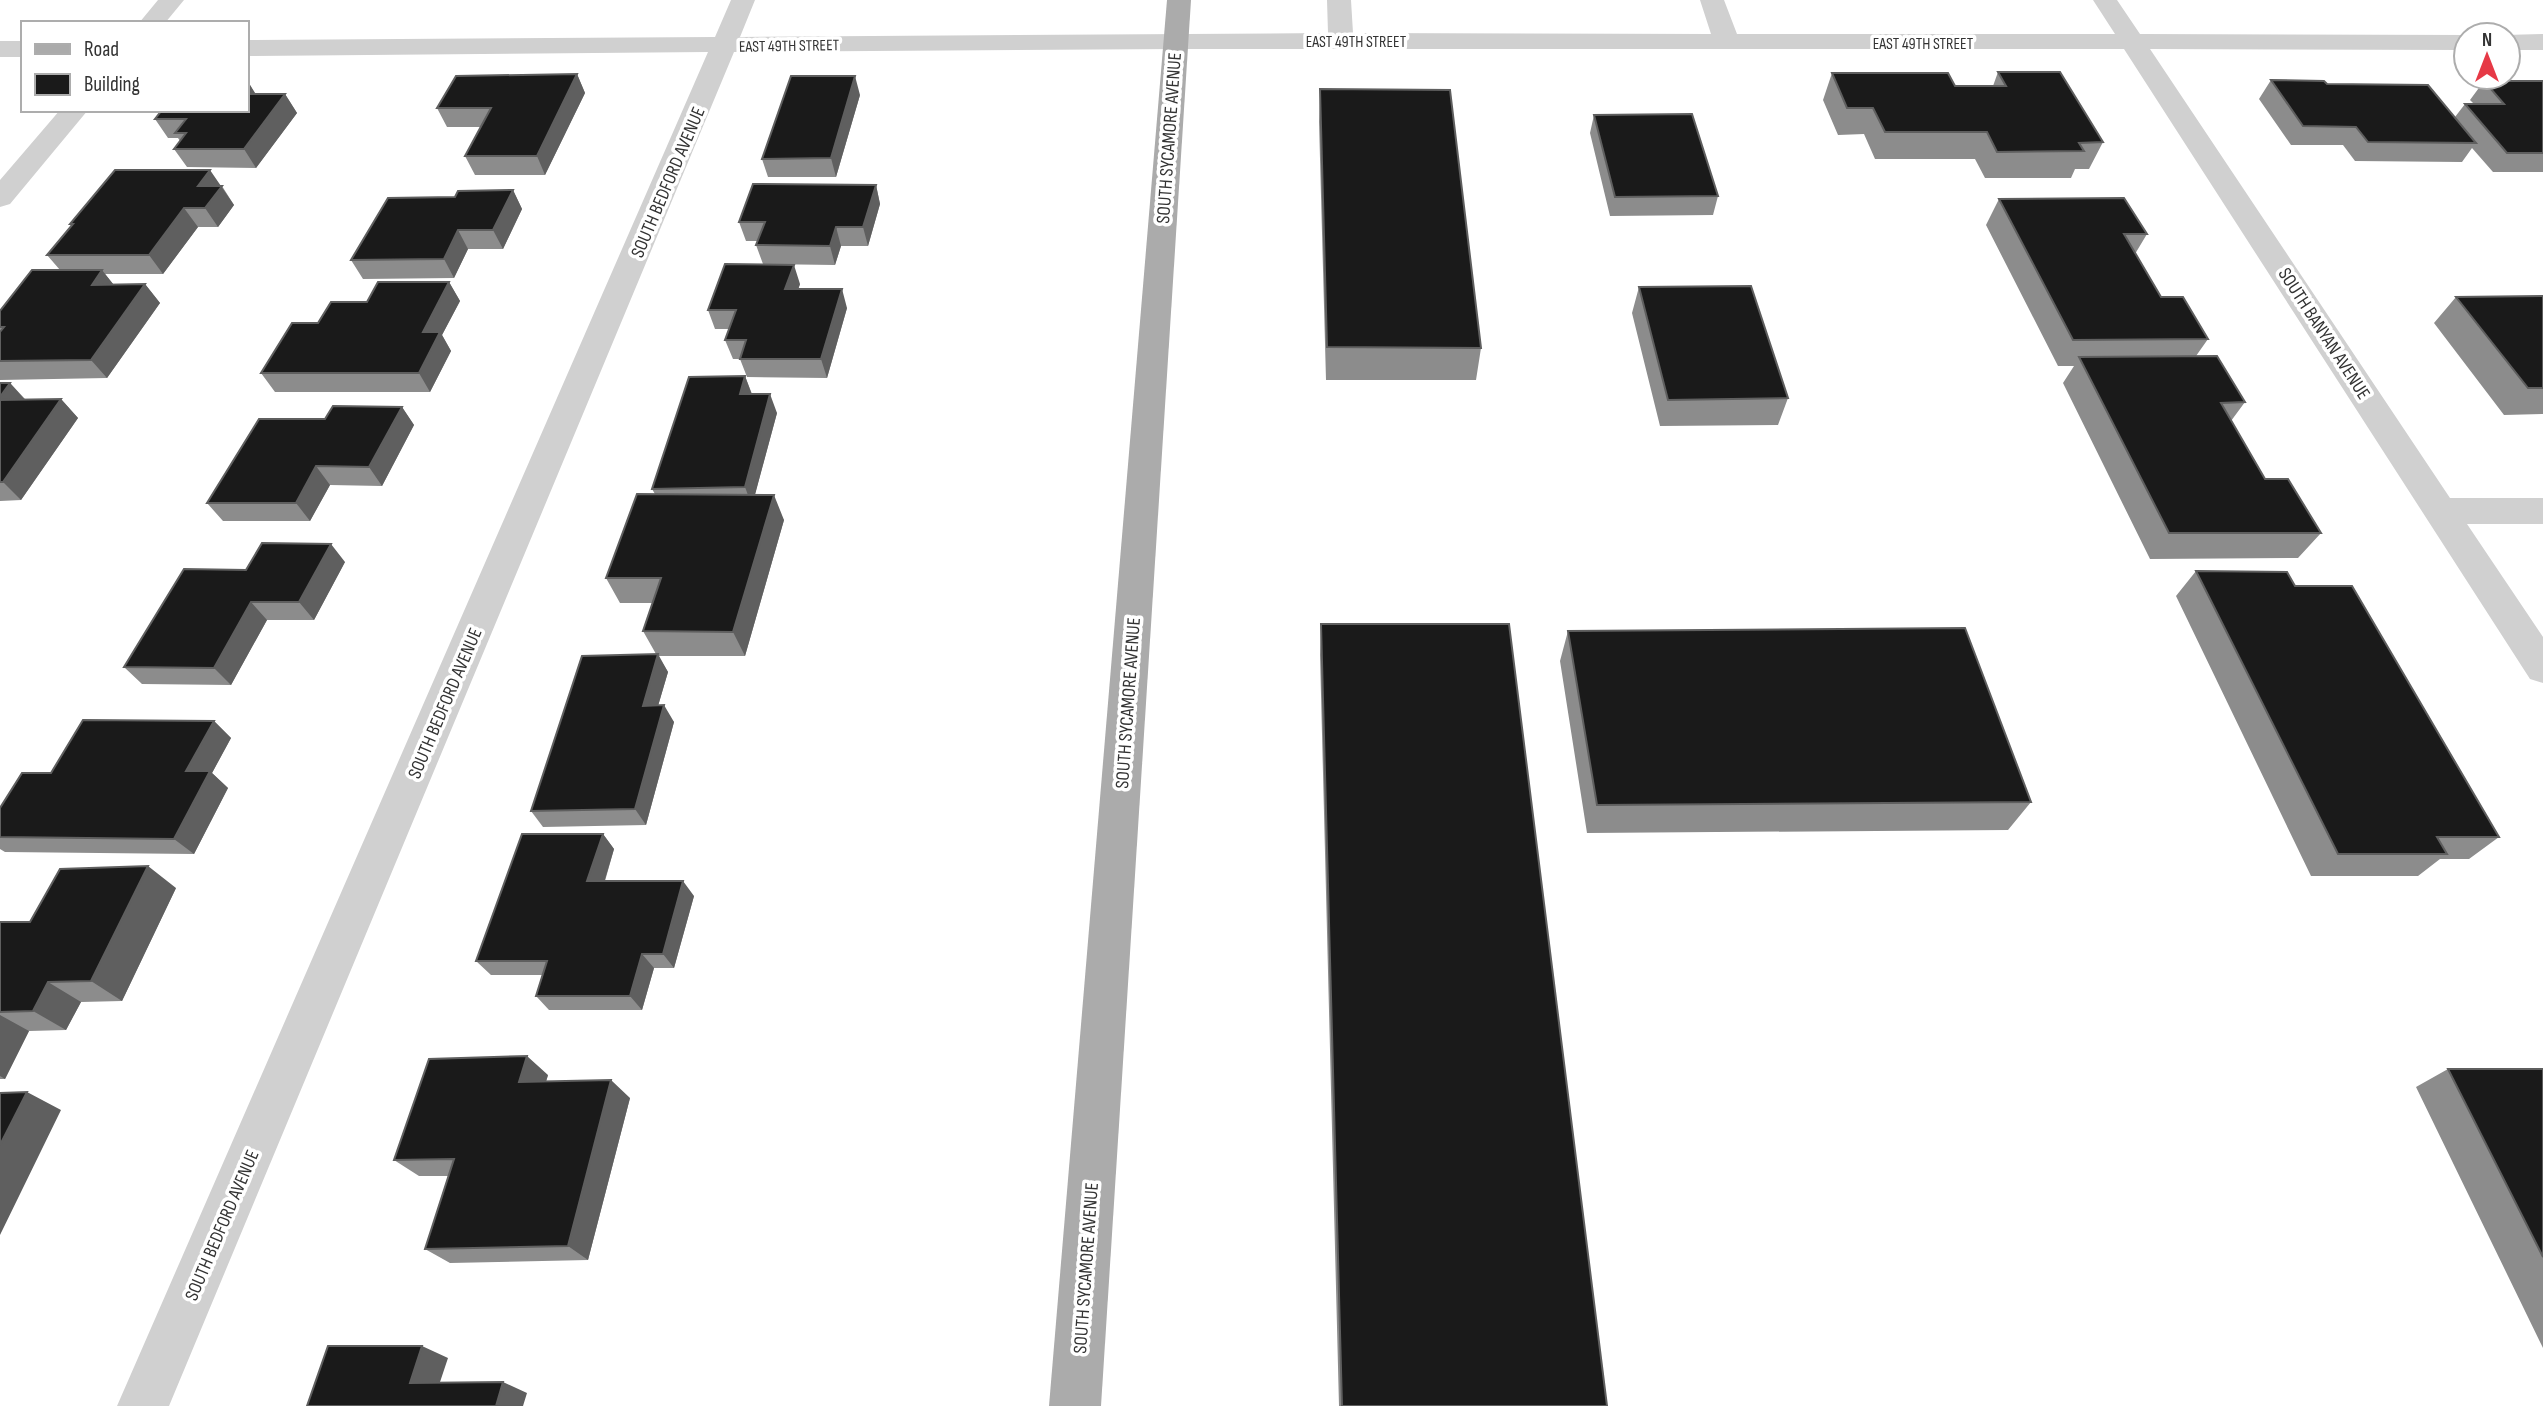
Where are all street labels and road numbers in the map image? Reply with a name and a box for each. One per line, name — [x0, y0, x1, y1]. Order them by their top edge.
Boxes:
street label: EAST 49TH STREET — [1306, 33, 1407, 52]
street label: EAST 49TH STREET — [1873, 35, 1974, 54]
street label: EAST 49TH STREET — [739, 36, 840, 57]
street label: SOUTH SYCAMORE AVENUE — [1152, 52, 1187, 224]
street label: SOUTH BEDFORD AVENUE — [626, 104, 711, 261]
street label: SOUTH BANYAN AVENUE — [2273, 264, 2375, 404]
street label: SOUTH SYCAMORE AVENUE — [1111, 617, 1146, 789]
street label: SOUTH BEDFORD AVENUE — [403, 625, 488, 782]
street label: SOUTH BEDFORD AVENUE — [180, 1147, 265, 1304]
street label: SOUTH SYCAMORE AVENUE — [1069, 1182, 1104, 1354]

